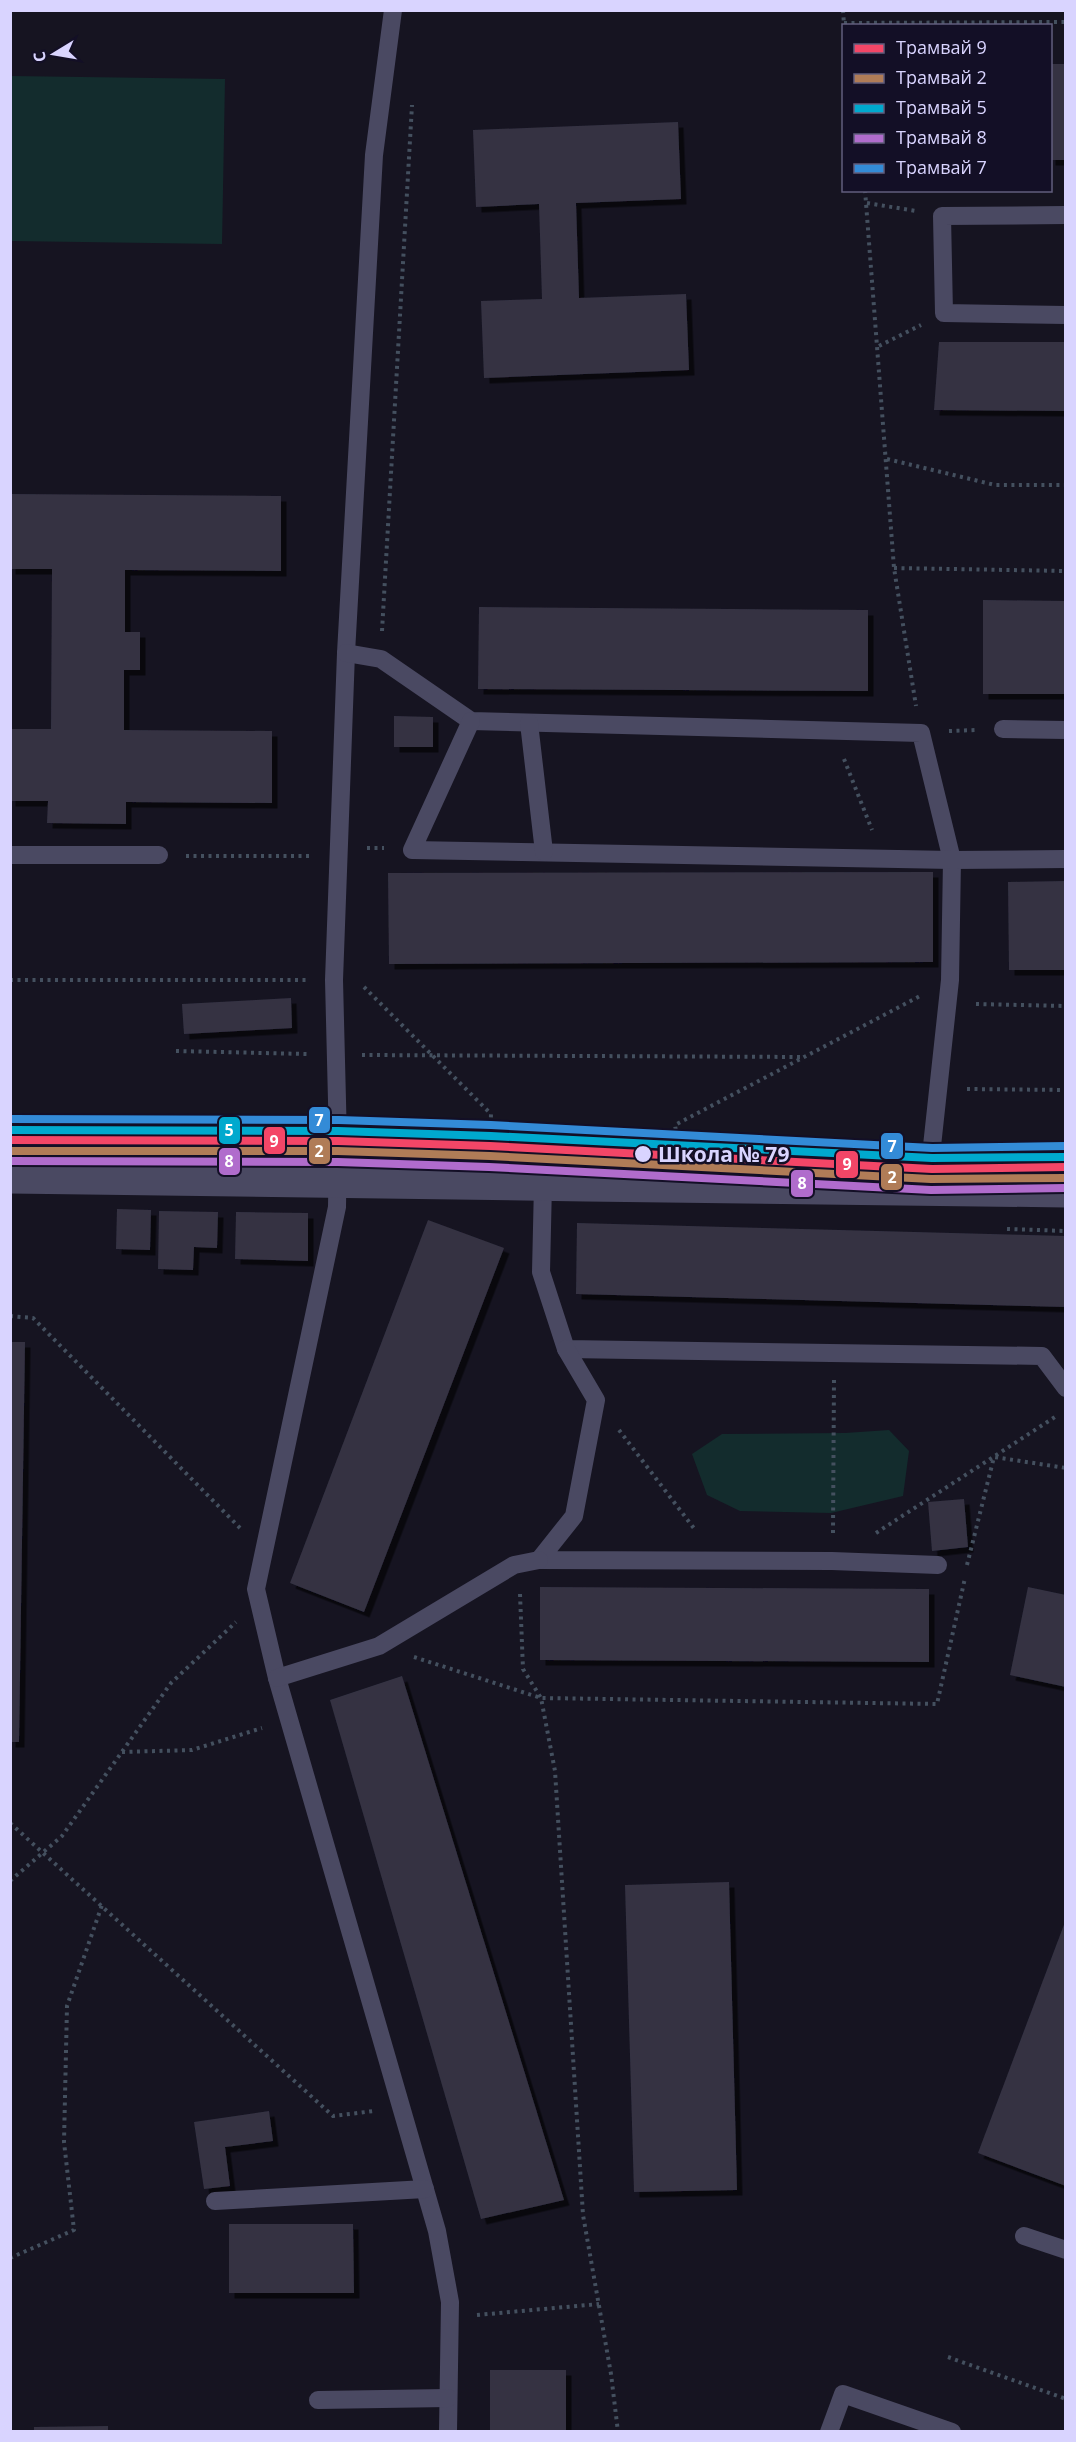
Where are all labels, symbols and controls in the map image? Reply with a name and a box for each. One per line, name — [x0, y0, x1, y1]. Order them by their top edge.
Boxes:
north arrow — [24, 24, 84, 84]
legend — [842, 24, 1052, 192]
text: Трамвай 9 — [896, 35, 987, 59]
text: С — [28, 50, 51, 64]
text: Трамвай 2 — [896, 65, 987, 89]
text: Трамвай 5 — [896, 95, 987, 119]
text: Трамвай 8 — [896, 125, 987, 149]
text: Трамвай 7 — [896, 155, 987, 179]
line badge: 7 — [308, 1106, 331, 1134]
text: 7 — [314, 1109, 324, 1131]
line badge: 5 — [218, 1116, 241, 1145]
text: 5 — [224, 1119, 234, 1141]
line badge: 9 — [263, 1126, 286, 1155]
text: 9 — [269, 1130, 279, 1152]
line badge: 7 — [880, 1132, 904, 1160]
text: 7 — [887, 1135, 897, 1157]
line badge: 2 — [308, 1137, 331, 1165]
text: 2 — [314, 1140, 324, 1162]
place label: Школа № 79 — [658, 1140, 789, 1168]
marker: Школа № 79 — [633, 1144, 653, 1164]
line badge: 8 — [218, 1147, 241, 1176]
text: 8 — [224, 1150, 234, 1172]
line badge: 9 — [835, 1150, 859, 1179]
text: 9 — [842, 1153, 852, 1175]
line badge: 2 — [880, 1163, 903, 1191]
text: 2 — [887, 1166, 897, 1188]
line badge: 8 — [790, 1169, 814, 1198]
text: 8 — [797, 1172, 807, 1194]

